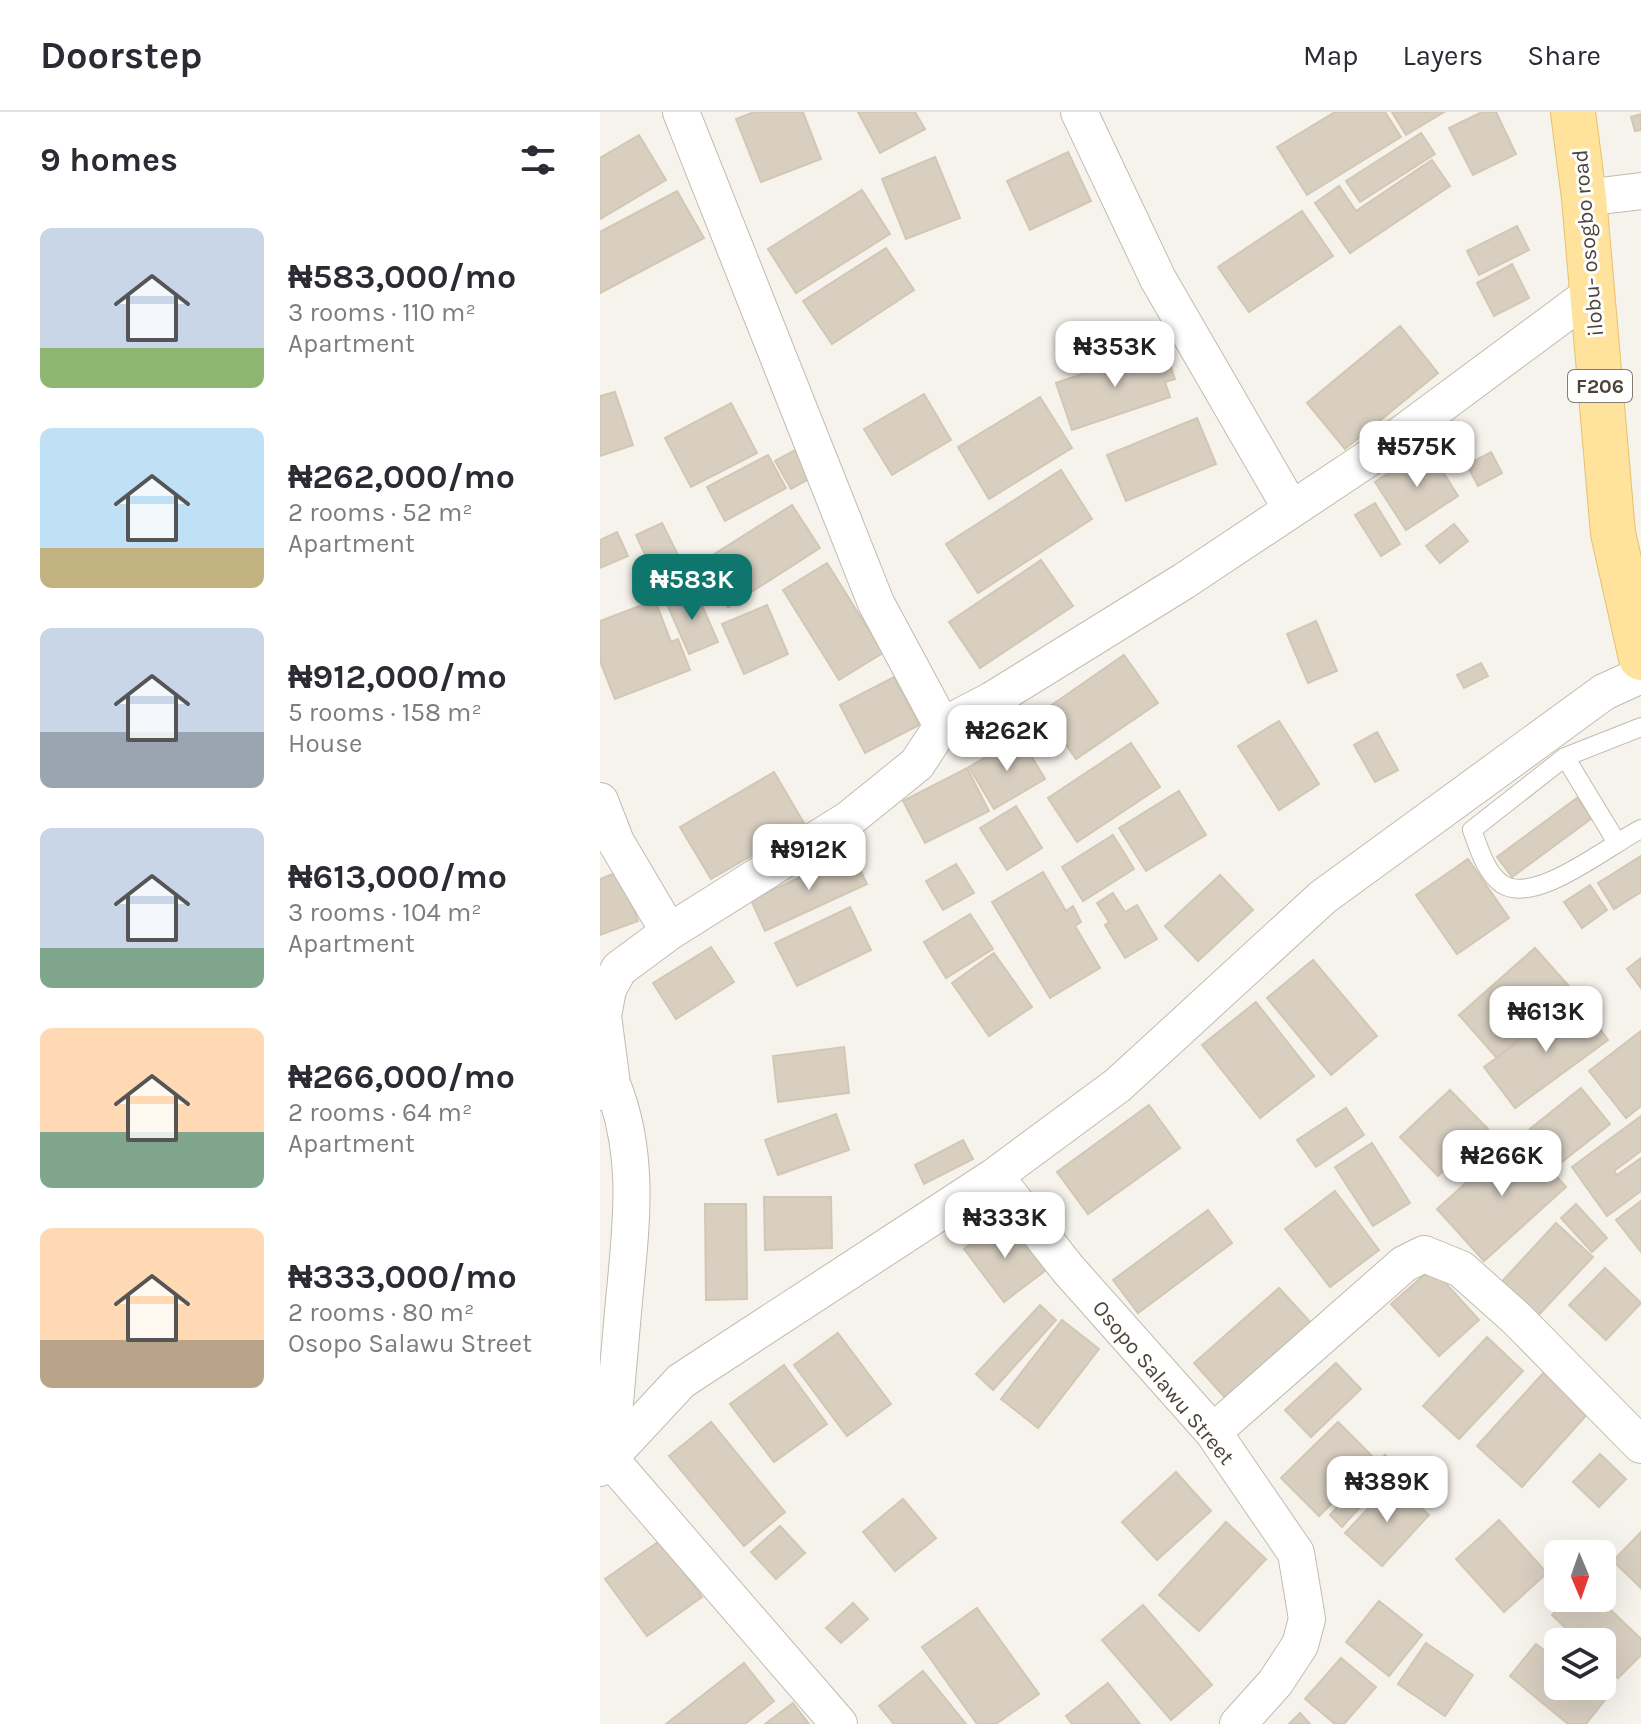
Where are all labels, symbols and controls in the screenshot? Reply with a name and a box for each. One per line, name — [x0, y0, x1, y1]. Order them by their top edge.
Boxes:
text: Doorstep — [40, 33, 202, 78]
text: Map — [1303, 39, 1358, 72]
text: Layers — [1402, 39, 1483, 72]
text: Share — [1527, 39, 1601, 72]
icon: filters — [516, 138, 560, 182]
text: 9 homes — [40, 140, 178, 180]
street label: ilobu- osogbo road — [1567, 148, 1609, 337]
text: ₦583,000/mo — [288, 257, 516, 297]
icon: home — [104, 260, 200, 356]
text: 3 rooms · 110 m² — [288, 297, 476, 328]
pin: ₦353K — [1059, 321, 1171, 389]
text: Apartment — [288, 328, 415, 359]
text: ₦353K — [1073, 331, 1157, 362]
road number: F206 — [1568, 370, 1632, 402]
pin: ₦575K — [1361, 421, 1473, 489]
text: ₦575K — [1378, 431, 1456, 462]
text: ₦262,000/mo — [288, 457, 515, 497]
icon: home — [104, 460, 200, 556]
text: 2 rooms · 52 m² — [288, 497, 473, 528]
text: Apartment — [288, 528, 415, 559]
pin: ₦583K — [636, 554, 748, 622]
text: ₦583K — [650, 564, 734, 595]
text: ₦912,000/mo — [288, 657, 507, 697]
icon: home — [104, 660, 200, 756]
text: 5 rooms · 158 m² — [288, 697, 482, 728]
pin: ₦262K — [951, 705, 1063, 773]
text: ₦262K — [965, 715, 1049, 746]
text: House — [288, 728, 362, 759]
pin: ₦912K — [753, 824, 865, 892]
text: ₦912K — [771, 834, 847, 865]
text: ₦613,000/mo — [288, 857, 507, 897]
icon: home — [104, 860, 200, 956]
text: 3 rooms · 104 m² — [288, 897, 482, 928]
text: Apartment — [288, 928, 415, 959]
pin: ₦613K — [1490, 986, 1602, 1054]
text: ₦613K — [1507, 996, 1585, 1027]
text: ₦266,000/mo — [288, 1057, 515, 1097]
icon: home — [104, 1060, 200, 1156]
text: 2 rooms · 64 m² — [288, 1097, 472, 1128]
text: Apartment — [288, 1128, 415, 1159]
pin: ₦266K — [1446, 1130, 1558, 1198]
text: ₦266K — [1460, 1140, 1544, 1171]
pin: ₦333K — [949, 1192, 1061, 1260]
text: ₦333K — [963, 1202, 1047, 1233]
text: ₦333,000/mo — [288, 1257, 517, 1297]
icon: home — [104, 1260, 200, 1356]
street label: Osopo Salawu Street — [1087, 1295, 1240, 1470]
text: 2 rooms · 80 m² — [288, 1297, 474, 1328]
text: Osopo Salawu Street — [288, 1328, 532, 1359]
pin: ₦389K — [1331, 1456, 1443, 1524]
text: ₦389K — [1345, 1466, 1429, 1497]
north arrow — [1544, 1540, 1616, 1612]
map controls — [1544, 1540, 1616, 1700]
button: layers — [1544, 1628, 1616, 1700]

